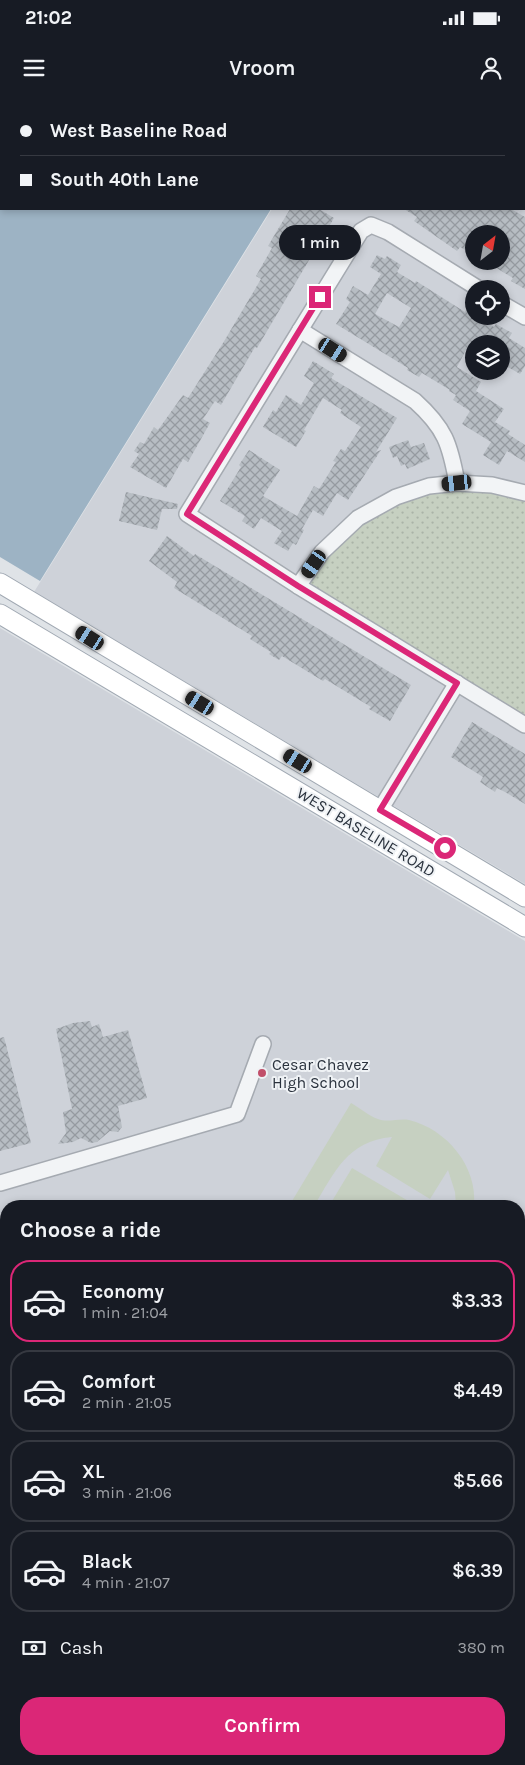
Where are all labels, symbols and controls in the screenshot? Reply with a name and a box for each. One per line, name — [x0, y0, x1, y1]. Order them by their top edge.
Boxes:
text: 21:02 — [25, 7, 72, 29]
icon: menu — [20, 54, 48, 82]
icon: person — [477, 54, 505, 82]
text: Vroom — [229, 55, 296, 81]
text: West Baseline Road — [50, 120, 228, 142]
text: South 40th Lane — [50, 169, 199, 191]
callout: 1 min — [279, 224, 361, 260]
north arrow — [465, 225, 510, 270]
map controls — [465, 225, 510, 380]
text: 1 min — [300, 233, 340, 252]
button: locate — [465, 280, 510, 325]
route end — [309, 286, 331, 308]
button: layers — [465, 335, 510, 380]
car — [316, 336, 349, 364]
car — [441, 474, 472, 492]
car — [299, 547, 328, 581]
car — [73, 624, 106, 652]
car — [183, 689, 216, 717]
car — [281, 747, 314, 775]
street label: WEST BASELINE ROAD — [293, 783, 439, 881]
route start — [434, 837, 456, 859]
place label: Cesar Chavez High School — [272, 1055, 369, 1092]
marker: Cesar Chavez High School — [256, 1067, 268, 1079]
text: Choose a ride — [20, 1217, 161, 1243]
icon: car — [22, 1279, 67, 1324]
text: Economy — [82, 1281, 164, 1303]
text: $3.33 — [451, 1290, 503, 1312]
text: 1 min · 21:04 — [82, 1303, 168, 1322]
icon: car — [22, 1369, 67, 1414]
text: Comfort — [82, 1371, 156, 1393]
text: $4.49 — [453, 1380, 503, 1402]
text: 2 min · 21:05 — [82, 1393, 172, 1412]
icon: car — [22, 1459, 67, 1504]
text: XL — [82, 1461, 104, 1483]
text: $5.66 — [453, 1470, 503, 1492]
text: 3 min · 21:06 — [82, 1483, 172, 1502]
icon: car — [22, 1549, 67, 1594]
text: Black — [82, 1551, 133, 1573]
text: $6.39 — [452, 1560, 503, 1582]
text: 4 min · 21:07 — [82, 1573, 170, 1592]
icon: cash — [20, 1634, 48, 1662]
text: Cash — [60, 1637, 104, 1659]
text: 380 m — [457, 1638, 505, 1657]
button: Confirm — [20, 1697, 505, 1755]

